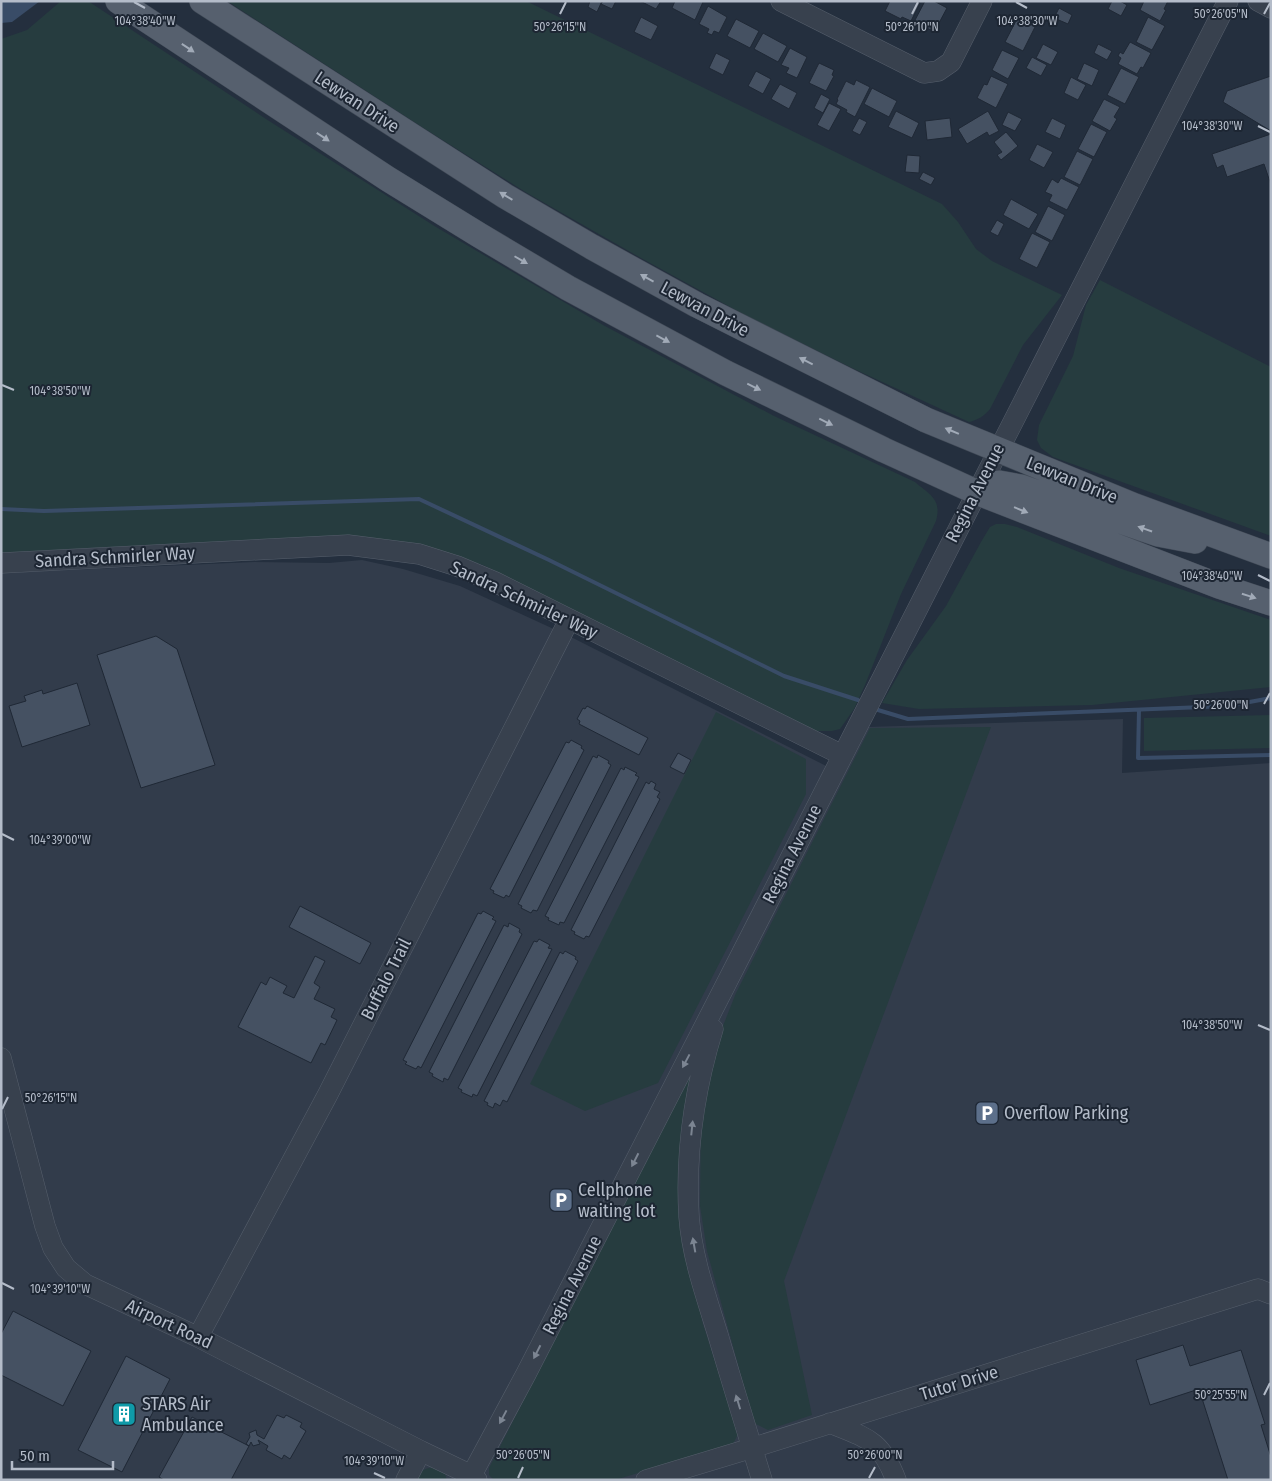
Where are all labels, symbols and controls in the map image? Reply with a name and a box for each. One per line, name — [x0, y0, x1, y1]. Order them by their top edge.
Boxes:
text: 50°26'05"N — [1194, 7, 1248, 21]
text: 104°38'40"W — [114, 14, 176, 28]
text: 104°38'30"W — [996, 14, 1058, 28]
text: 50°26'15"N — [534, 20, 586, 34]
text: 50°26'10"N — [885, 20, 939, 34]
one-way arrow — [181, 43, 194, 52]
street label: Lewvan Drive — [310, 66, 404, 138]
text: 104°38'30"W — [1181, 119, 1243, 133]
one-way arrow — [317, 132, 330, 142]
one-way arrow — [499, 192, 512, 201]
one-way arrow — [514, 255, 527, 264]
one-way arrow — [640, 273, 653, 282]
street label: Lewvan Drive — [657, 277, 753, 341]
one-way arrow — [655, 335, 670, 343]
one-way arrow — [799, 357, 813, 365]
one-way arrow — [747, 383, 761, 391]
text: 104°38'50"W — [29, 384, 91, 398]
one-way arrow — [818, 418, 833, 426]
one-way arrow — [945, 427, 959, 435]
street label: Regina Avenue — [941, 440, 1009, 546]
street label: Lewvan Drive — [1023, 452, 1121, 508]
one-way arrow — [1014, 506, 1029, 514]
one-way arrow — [1137, 525, 1152, 533]
street label: Sandra Schmirler Way — [35, 542, 195, 572]
street label: Sandra Schmirler Way — [447, 556, 601, 644]
text: 104°38'40"W — [1181, 569, 1243, 583]
one-way arrow — [1241, 593, 1256, 600]
text: 50°26'00"N — [1194, 698, 1248, 712]
street label: Regina Avenue — [758, 801, 826, 907]
text: 104°39'00"W — [29, 833, 91, 847]
street label: Buffalo Trail — [356, 934, 416, 1023]
text: 104°38'50"W — [1181, 1018, 1243, 1032]
one-way arrow — [682, 1053, 690, 1068]
text: 50°26'15"N — [25, 1091, 77, 1105]
parking icon: Overflow Parking — [974, 1100, 1000, 1126]
place label: Overflow Parking — [1004, 1102, 1129, 1124]
one-way arrow — [688, 1119, 696, 1135]
one-way arrow — [631, 1153, 639, 1168]
place label: Cellphone waiting lot — [578, 1179, 656, 1222]
parking icon: Cellphone waiting lot — [548, 1187, 574, 1213]
street label: Regina Avenue — [538, 1232, 606, 1338]
one-way arrow — [689, 1237, 697, 1253]
text: 104°39'10"W — [30, 1282, 90, 1296]
street label: Airport Road — [122, 1294, 216, 1354]
one-way arrow — [533, 1344, 541, 1359]
street label: Tutor Drive — [917, 1361, 1001, 1405]
text: 50°25'55"N — [1195, 1388, 1247, 1402]
place label: STARS Air Ambulance — [142, 1393, 224, 1436]
one-way arrow — [734, 1394, 742, 1409]
building icon: STARS Air Ambulance — [111, 1401, 137, 1427]
one-way arrow — [499, 1410, 507, 1424]
scale bar — [12, 1438, 114, 1470]
text: 50 m — [20, 1447, 50, 1465]
text: 50°26'05"N — [496, 1448, 550, 1462]
text: 50°26'00"N — [848, 1448, 902, 1462]
text: 104°39'10"W — [344, 1454, 404, 1468]

